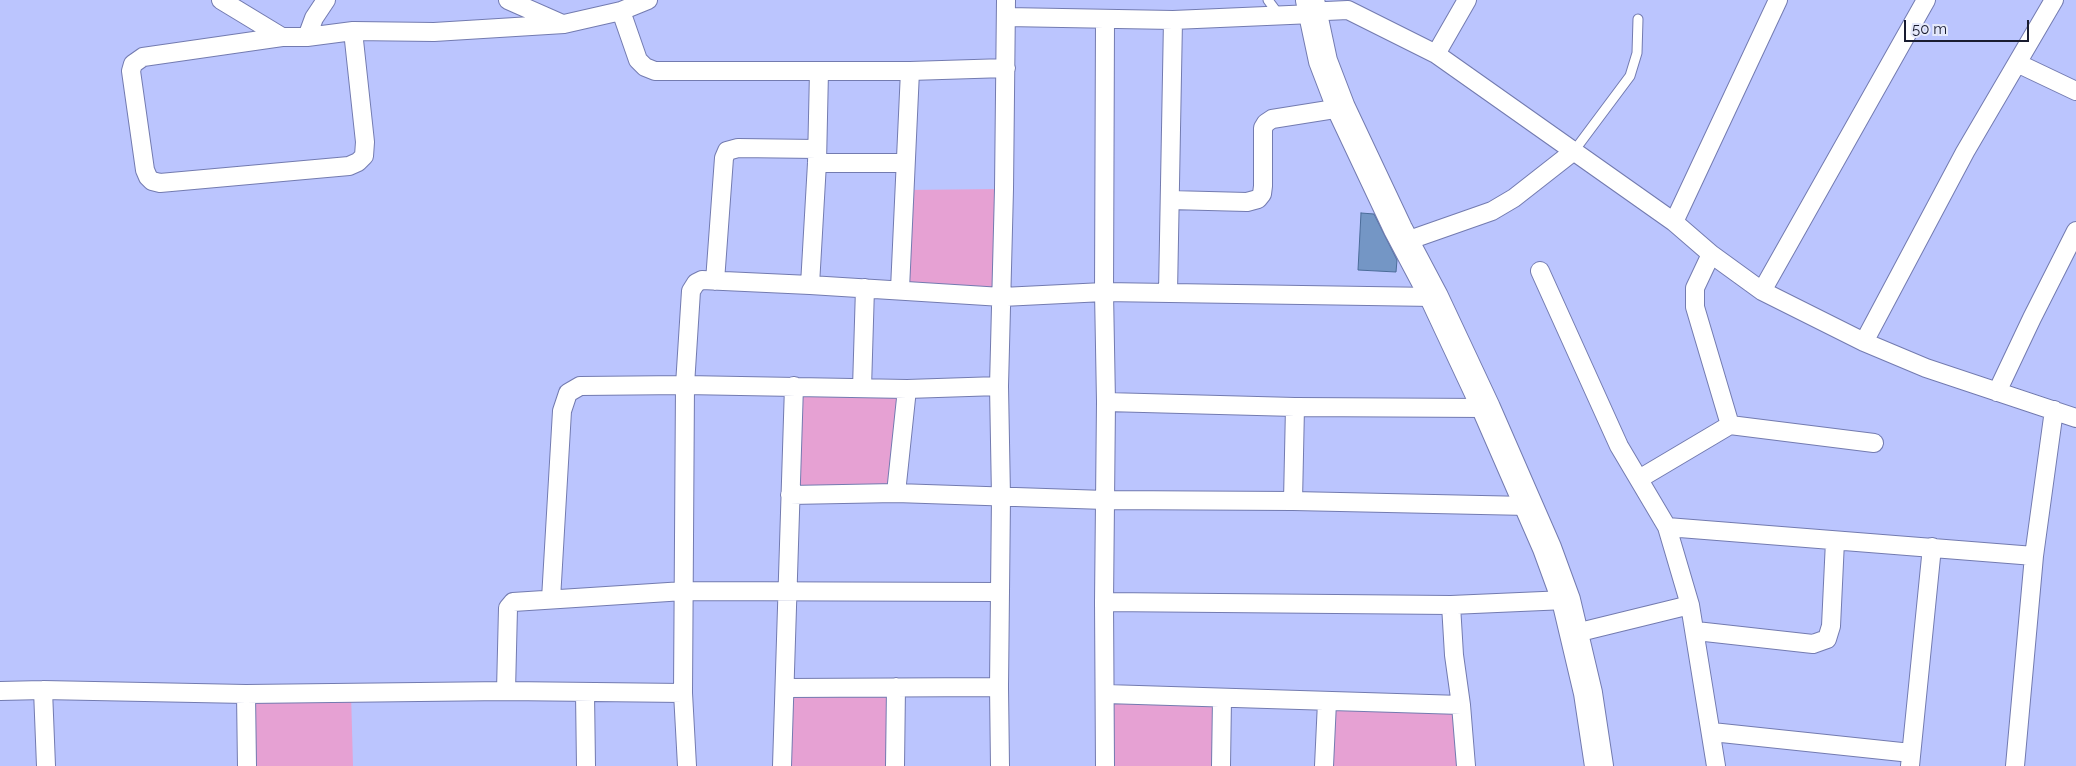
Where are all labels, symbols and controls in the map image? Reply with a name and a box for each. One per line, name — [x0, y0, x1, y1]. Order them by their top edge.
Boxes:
scale bar — [1906, 10, 2031, 42]
text: 50 m — [1912, 20, 1947, 38]

